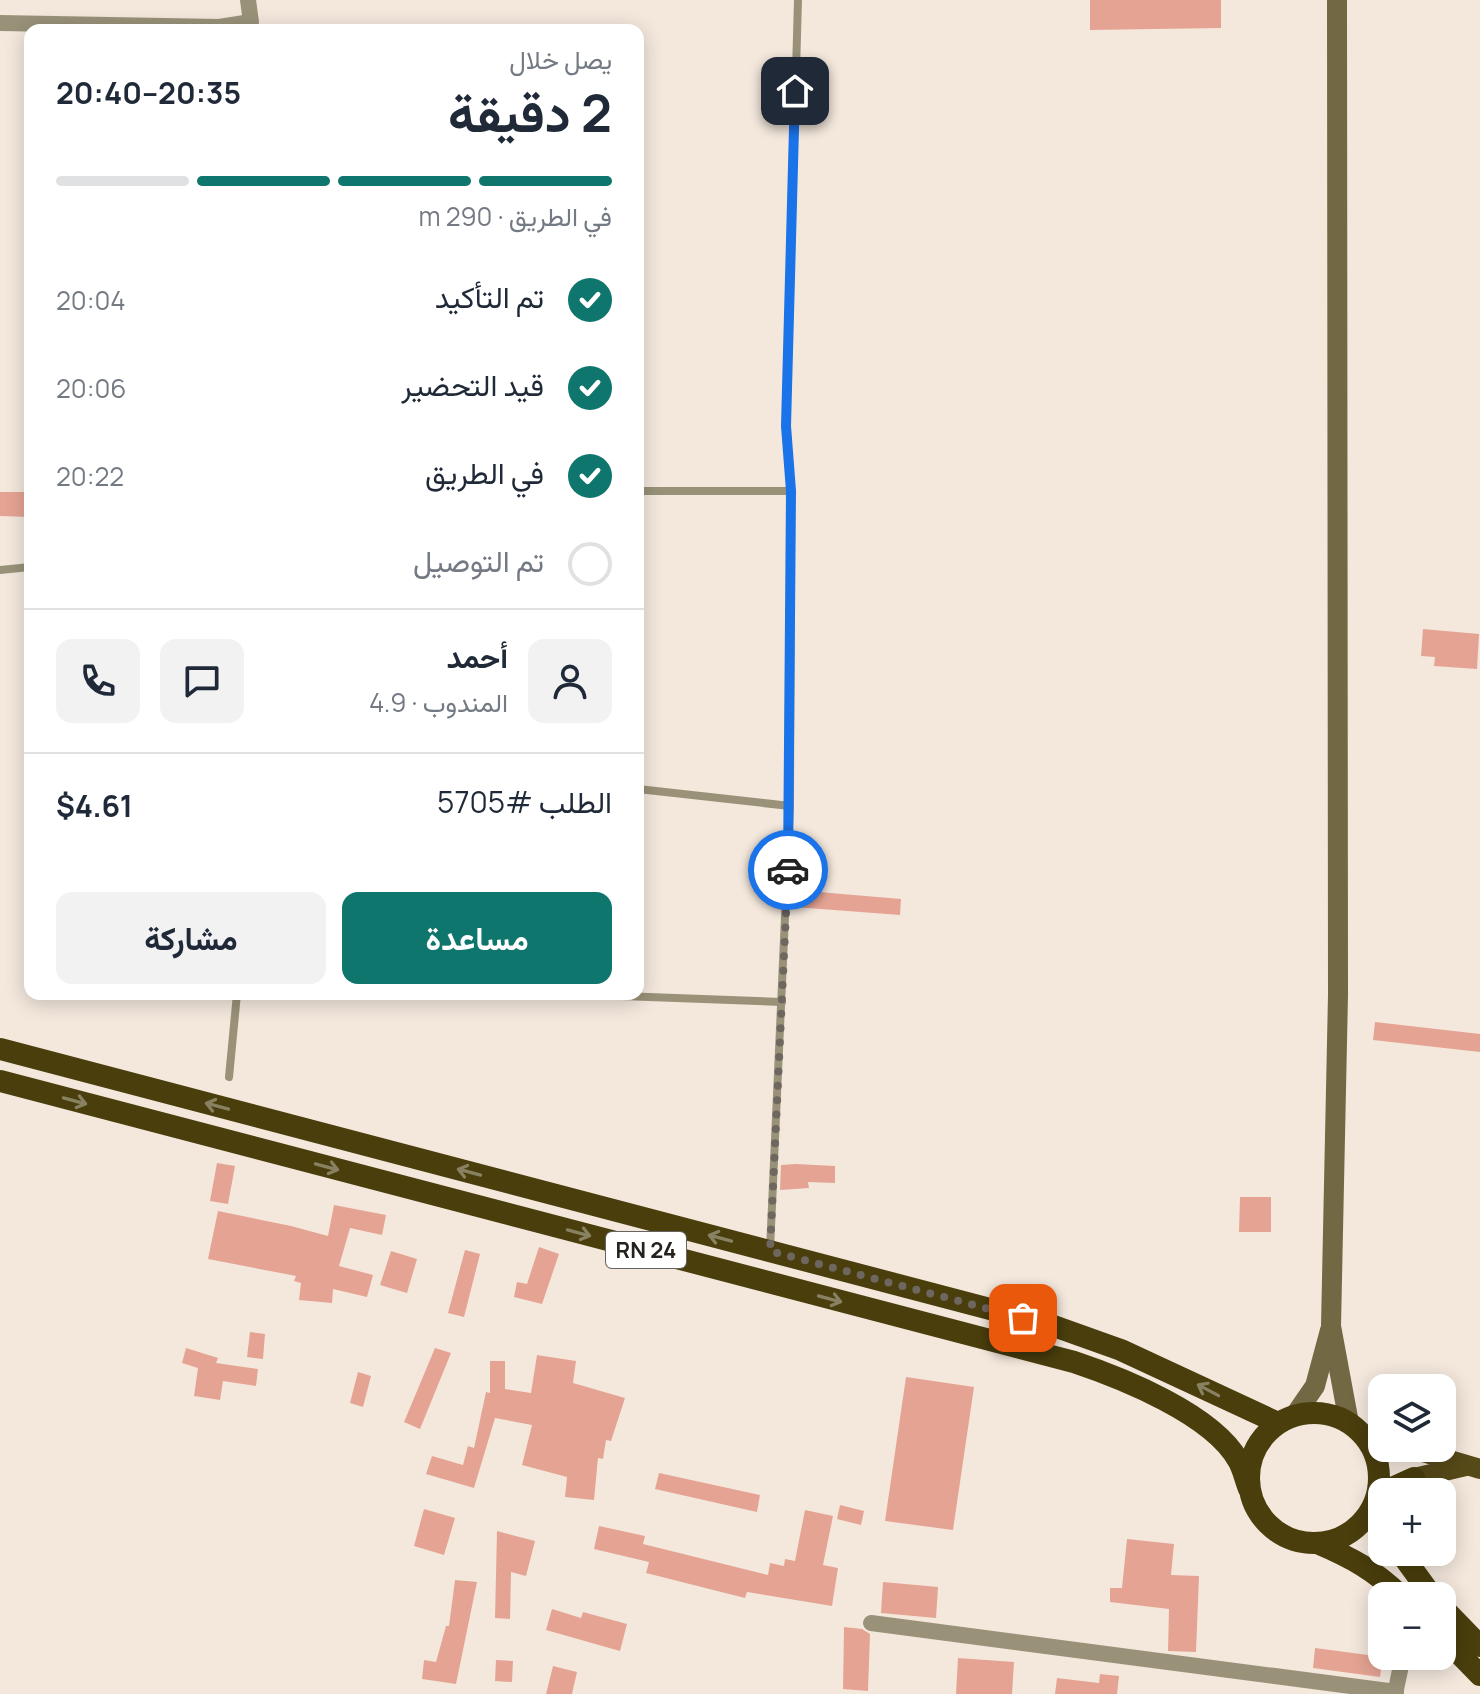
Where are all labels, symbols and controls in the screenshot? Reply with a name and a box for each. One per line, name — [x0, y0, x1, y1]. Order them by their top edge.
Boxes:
text: يصل خلال — [509, 41, 612, 77]
pin — [761, 57, 829, 125]
icon: home — [773, 69, 817, 113]
text: 20:35–20:40 — [56, 72, 241, 113]
text: 2 دقيقة — [448, 77, 612, 148]
text: في الطريق · 290 m — [418, 198, 612, 234]
text: تم التأكيد — [435, 276, 544, 317]
icon: check — [568, 278, 612, 322]
text: 20:04 — [56, 282, 126, 318]
text: قيد التحضير — [401, 364, 544, 405]
icon: check — [568, 366, 612, 410]
text: 20:06 — [56, 370, 126, 406]
text: في الطريق — [425, 452, 544, 493]
icon: check — [568, 454, 612, 498]
text: 20:22 — [56, 458, 124, 494]
text: تم التوصيل — [413, 540, 544, 581]
text: أحمد — [446, 636, 508, 677]
button: phone — [56, 639, 140, 723]
button: chat — [160, 639, 244, 723]
button: person — [528, 639, 612, 723]
text: المندوب · 4.9 — [369, 684, 508, 720]
text: الطلب #5705 — [437, 781, 612, 822]
text: $4.61 — [56, 785, 133, 826]
courier — [748, 830, 828, 910]
icon: car — [766, 848, 810, 892]
button: مشاركة — [56, 892, 326, 984]
button: مساعدة — [342, 892, 612, 984]
one-way arrow — [62, 1094, 88, 1109]
one-way arrow — [205, 1098, 231, 1113]
one-way arrow — [314, 1160, 339, 1175]
one-way arrow — [456, 1163, 482, 1178]
one-way arrow — [565, 1226, 591, 1241]
one-way arrow — [708, 1229, 734, 1244]
road number: RN 24 — [606, 1232, 686, 1268]
pin — [989, 1284, 1057, 1352]
one-way arrow — [817, 1292, 842, 1307]
icon: bag — [1001, 1296, 1045, 1340]
map controls — [1368, 1374, 1456, 1670]
button: layers — [1368, 1374, 1456, 1462]
one-way arrow — [1196, 1382, 1220, 1397]
button: + — [1368, 1478, 1456, 1566]
button: − — [1368, 1582, 1456, 1670]

